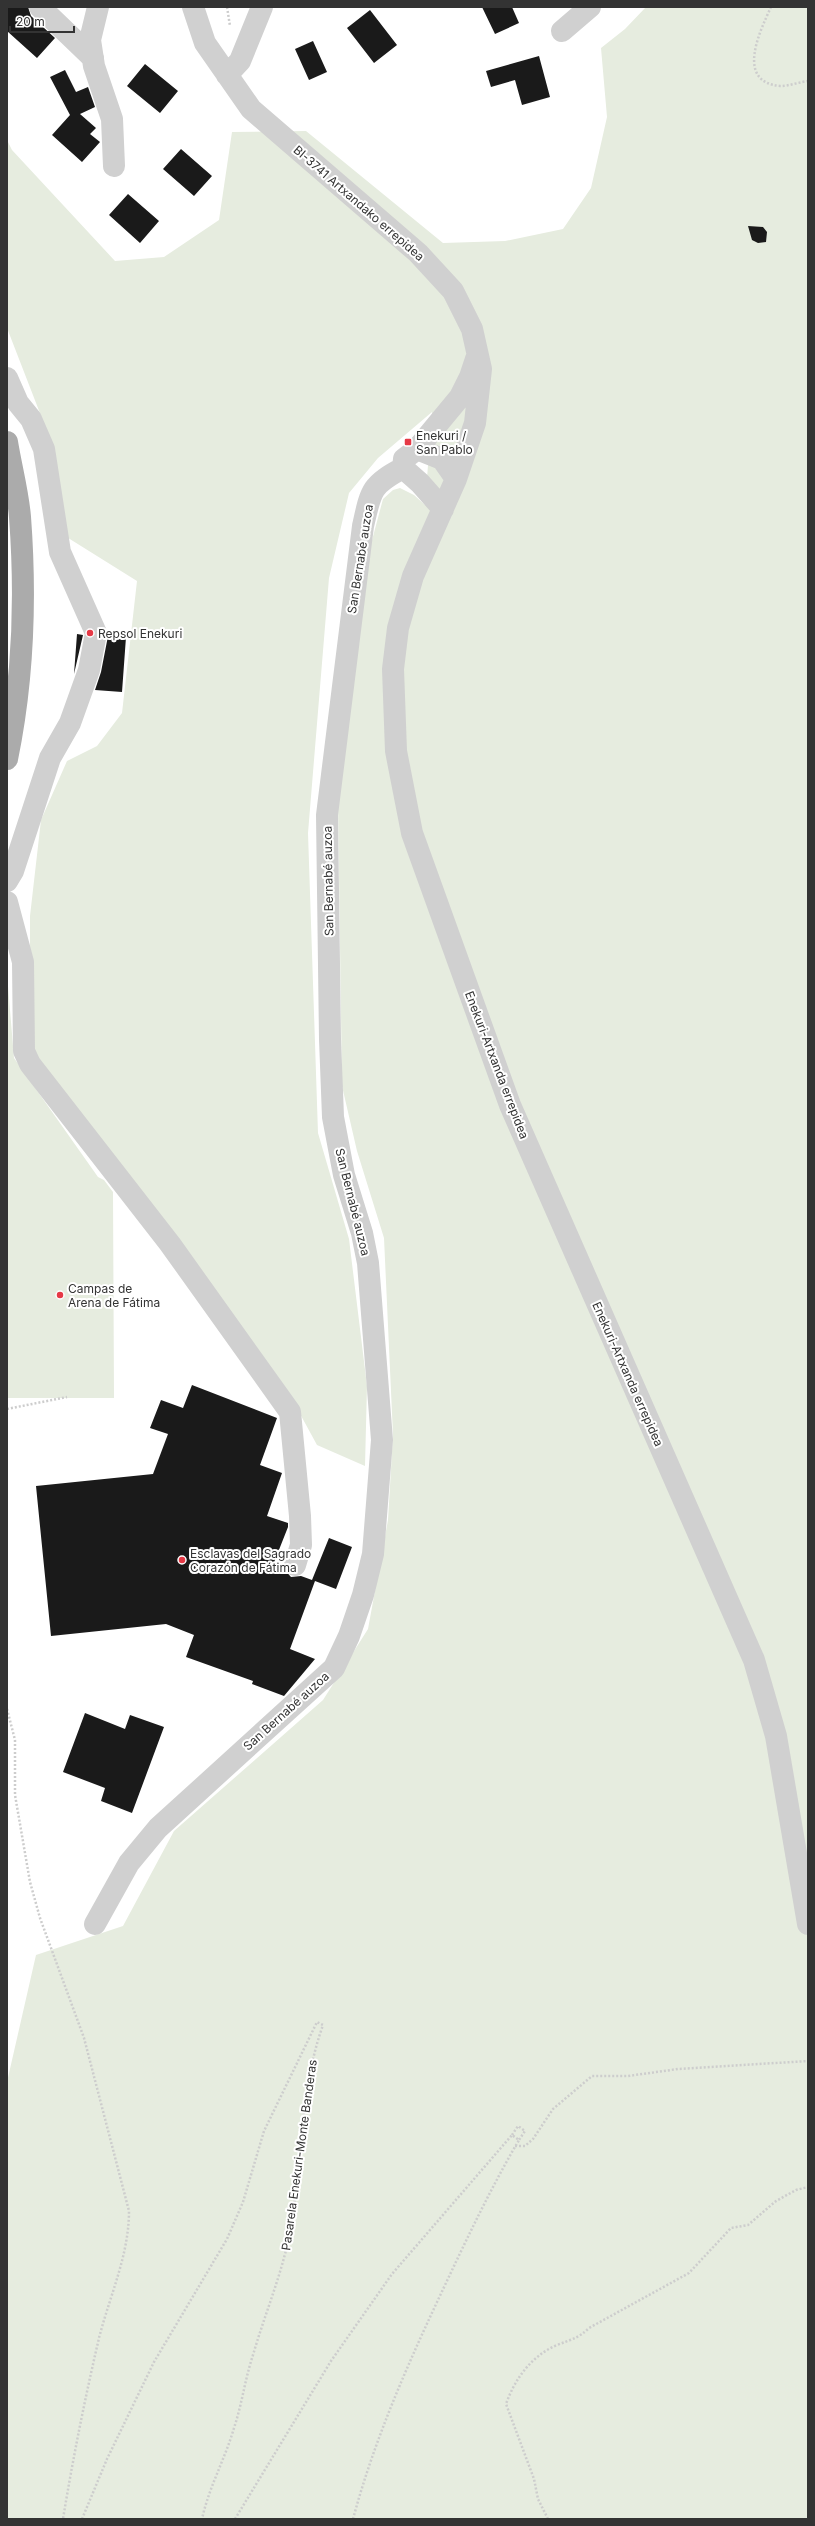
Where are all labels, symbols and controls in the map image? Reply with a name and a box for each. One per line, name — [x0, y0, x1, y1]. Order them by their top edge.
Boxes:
scale bar — [10, 8, 74, 34]
text: 20 m — [16, 14, 45, 29]
street label: BI-3741 Artxandako errepidea — [291, 142, 427, 264]
place label: Enekuri / San Pablo — [416, 428, 473, 457]
marker: Enekuri / San Pablo — [403, 437, 413, 447]
street label: San Bernabé auzoa — [344, 503, 376, 615]
place label: Repsol Enekuri — [98, 626, 182, 641]
marker: Repsol Enekuri — [85, 628, 95, 638]
street label: San Bernabé auzoa — [320, 826, 336, 936]
street label: Enekuri-Artxanda errepidea — [462, 989, 532, 1141]
street label: San Bernabé auzoa — [332, 1147, 374, 1257]
place label: Campas de Arena de Fátima — [68, 1281, 160, 1310]
marker: Campas de Arena de Fátima — [55, 1290, 65, 1300]
street label: Enekuri-Artxanda errepidea — [589, 1299, 667, 1449]
place label: Esclavas del Sagrado Corazón de Fátima — [190, 1546, 311, 1575]
marker: Esclavas del Sagrado Corazón de Fátima — [177, 1555, 187, 1565]
street label: San Bernabé auzoa — [240, 1669, 332, 1753]
street label: Pasarela Enekuri-Monte Banderas — [278, 2058, 320, 2252]

